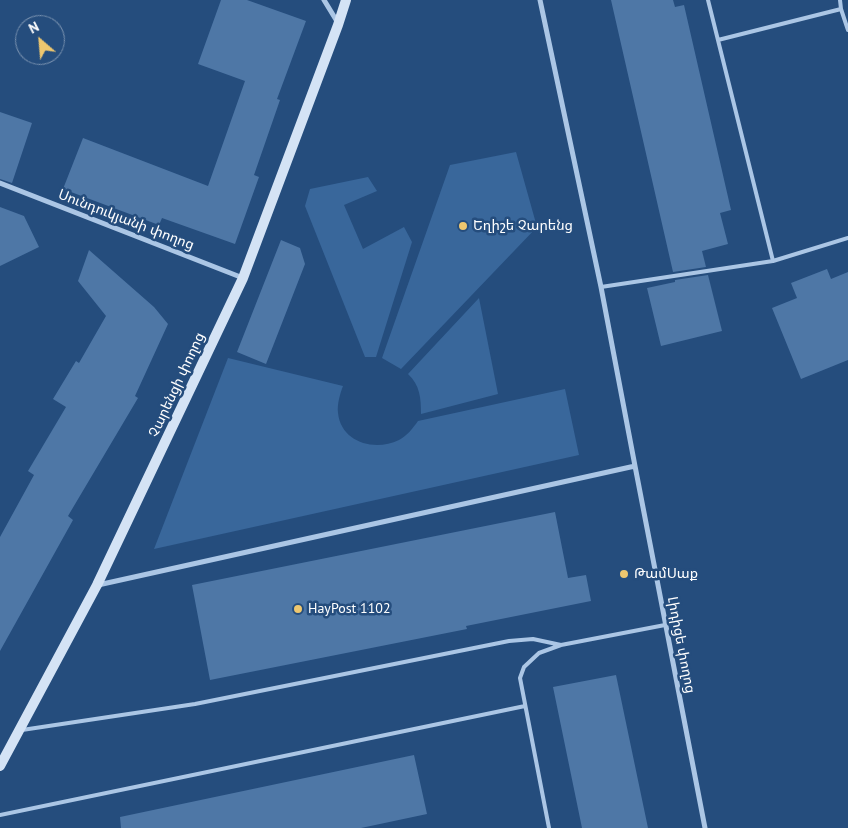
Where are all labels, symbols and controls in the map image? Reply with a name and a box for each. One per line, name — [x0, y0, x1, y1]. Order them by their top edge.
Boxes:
north arrow — [15, 15, 65, 65]
text: N — [25, 17, 42, 38]
street label: Սունդուկյանի փողոց — [56, 186, 196, 254]
place label: Եղիշե Չարենց — [473, 218, 573, 234]
marker: Եղիշե Չարենց — [457, 220, 469, 232]
street label: Չարենցի փողոց — [145, 330, 209, 440]
place label: ԹամՍաք — [634, 566, 698, 582]
marker: ԹամՍաք — [618, 568, 630, 580]
street label: Լիդիցե փողոց — [663, 595, 699, 695]
place label: HayPost 1102 — [308, 601, 391, 617]
marker: HayPost 1102 — [292, 603, 304, 615]

